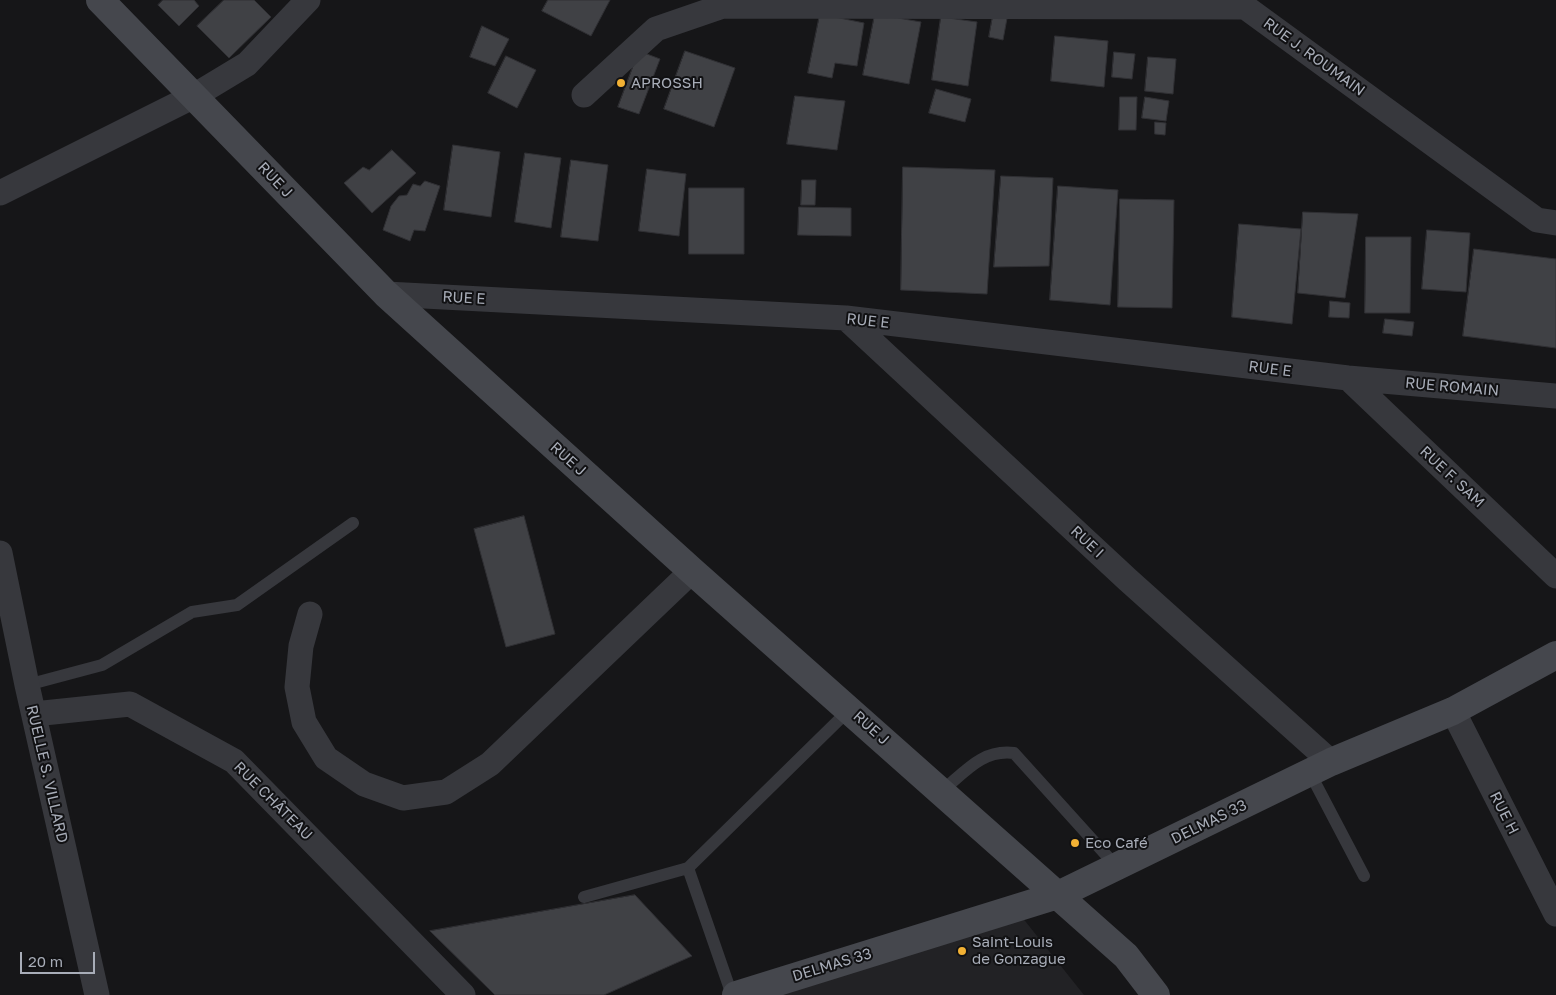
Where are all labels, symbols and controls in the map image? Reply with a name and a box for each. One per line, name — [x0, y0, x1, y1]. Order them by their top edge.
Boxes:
street label: RUE J. ROUMAIN — [1260, 14, 1368, 100]
place label: APROSSH — [631, 74, 703, 92]
marker: APROSSH — [615, 77, 627, 89]
street label: RUE J — [254, 159, 296, 201]
street label: RUE E — [442, 288, 486, 308]
street label: RUE E — [846, 310, 890, 332]
street label: RUE E — [1248, 357, 1292, 381]
street label: RUE ROMAIN — [1404, 374, 1500, 400]
street label: RUE J — [546, 438, 590, 480]
street label: RUE F. SAM — [1416, 443, 1488, 511]
street label: RUE I — [1067, 522, 1107, 562]
street label: RUELLE S. VILLARD — [22, 703, 72, 845]
street label: RUE J — [849, 707, 893, 749]
street label: RUE CHÂTEAU — [230, 758, 316, 844]
street label: RUE H — [1486, 789, 1522, 837]
street label: DELMAS 33 — [1168, 796, 1250, 848]
place label: Eco Café — [1085, 834, 1148, 852]
marker: Eco Café — [1069, 837, 1081, 849]
place label: Saint-Louis de Gonzague — [972, 933, 1066, 968]
scale bar — [22, 942, 98, 974]
street label: DELMAS 33 — [790, 944, 874, 986]
marker: Saint-Louis de Gonzague — [956, 945, 968, 957]
text: 20 m — [28, 952, 63, 970]

